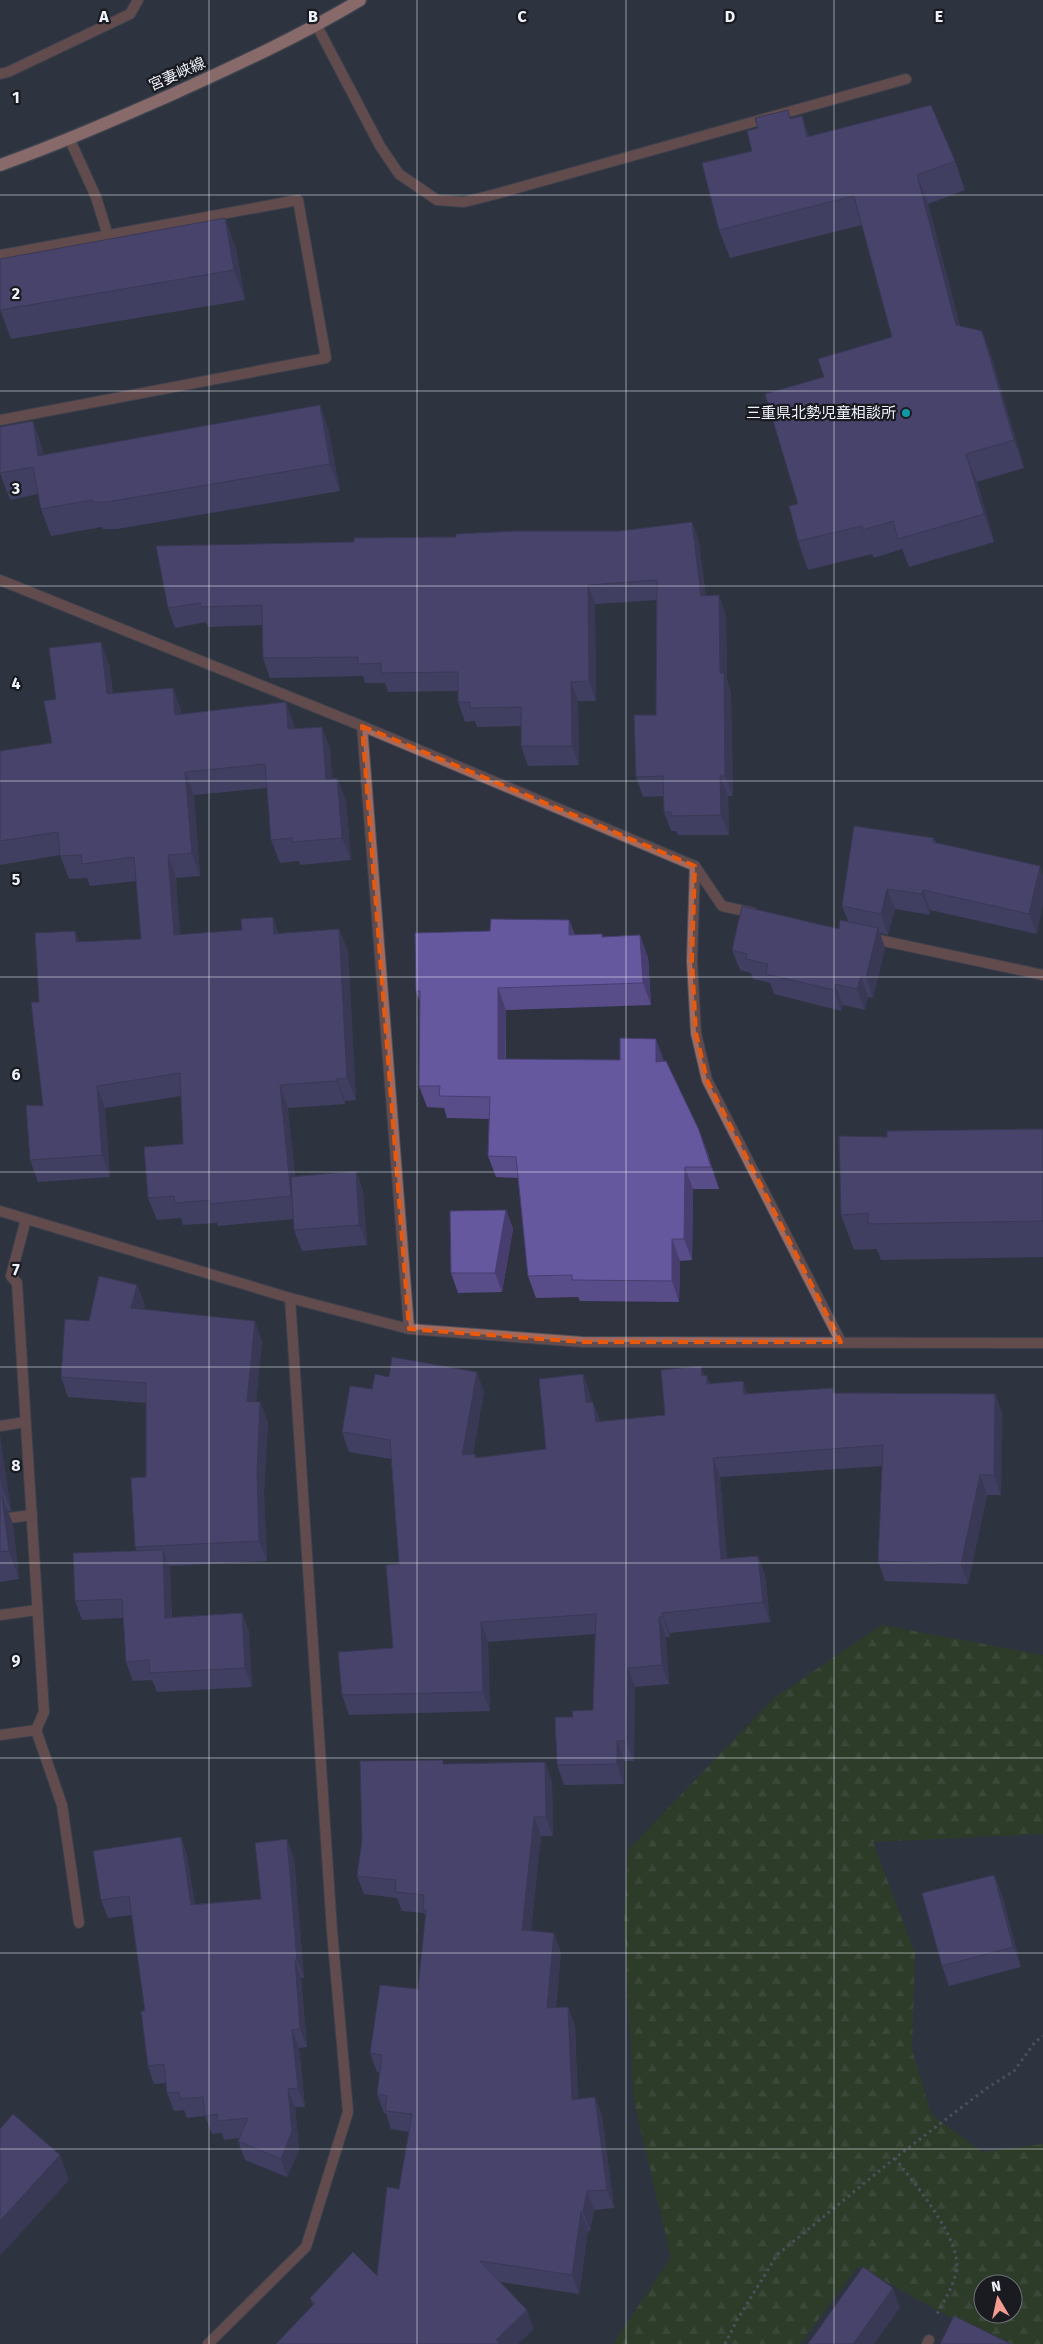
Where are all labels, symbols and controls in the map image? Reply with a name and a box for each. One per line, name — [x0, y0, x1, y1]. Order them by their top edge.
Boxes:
text: A — [98, 7, 109, 26]
text: B — [308, 7, 318, 26]
text: C — [517, 7, 527, 26]
text: D — [725, 7, 735, 26]
text: E — [935, 7, 943, 26]
street label: 宮妻峡線 — [146, 54, 208, 94]
text: 1 — [12, 88, 20, 107]
text: 2 — [12, 284, 20, 303]
place label: 三重県北勢児童相談所 — [746, 404, 896, 422]
marker: 三重県北勢児童相談所 — [900, 407, 912, 419]
text: 3 — [11, 479, 20, 498]
text: 4 — [11, 674, 21, 693]
text: 5 — [12, 870, 21, 889]
text: 6 — [11, 1065, 21, 1084]
text: 7 — [12, 1260, 20, 1279]
text: 8 — [11, 1456, 21, 1475]
text: 9 — [12, 1651, 21, 1670]
north arrow — [973, 2274, 1023, 2324]
text: N — [990, 2278, 1002, 2296]

